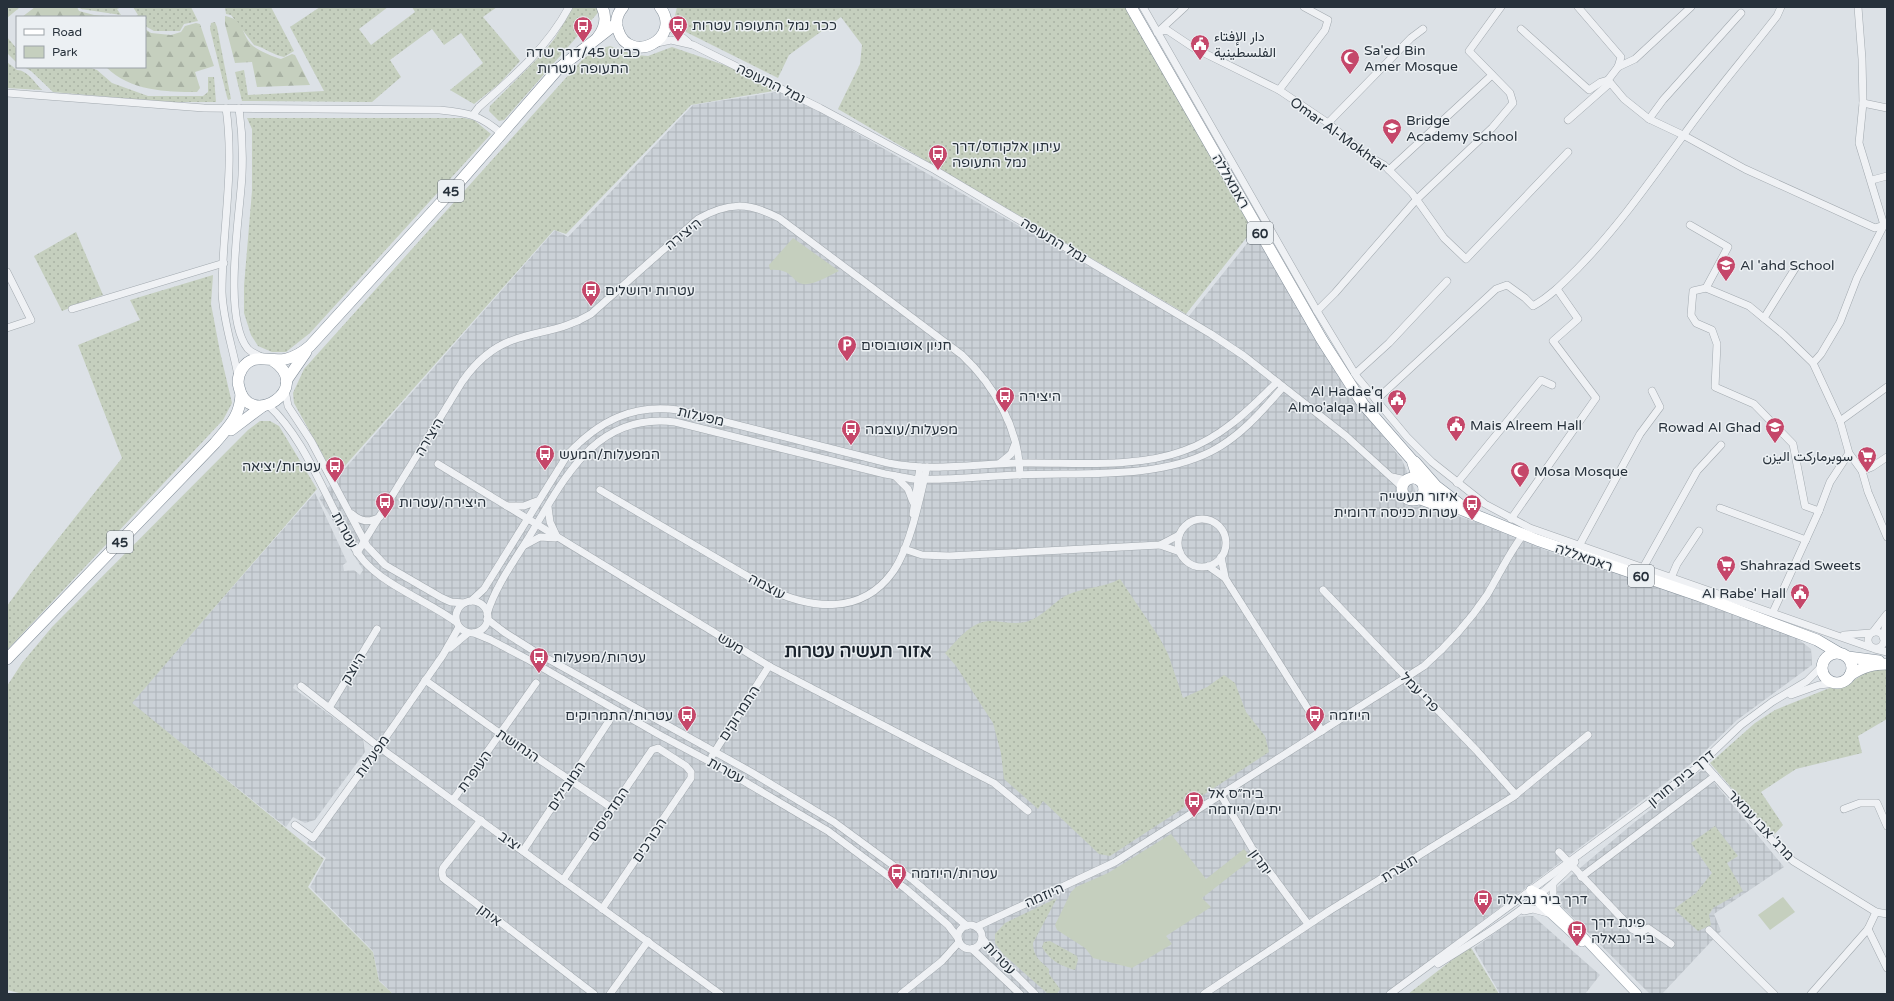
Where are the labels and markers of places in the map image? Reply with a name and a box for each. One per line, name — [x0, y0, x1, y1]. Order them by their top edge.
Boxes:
bus stop icon: ככר נמל התעופה עטרות — [667, 14, 689, 42]
bus stop icon: כביש 45/דרך שדה התעופה עטרות — [572, 15, 594, 43]
place label: ככר נמל התעופה עטרות — [692, 17, 837, 34]
place label: دار الإفتاء الفلسطينية — [1214, 28, 1276, 61]
public building icon: دار الإفتاء الفلسطينية — [1189, 33, 1211, 61]
place label: Sa'ed Bin Amer Mosque — [1364, 42, 1458, 75]
place label: כביש 45/דרך שדה התעופה עטרות — [526, 44, 640, 77]
mosque icon: Sa'ed Bin Amer Mosque — [1339, 47, 1361, 75]
place label: Bridge Academy School — [1406, 112, 1517, 145]
school or university icon: Bridge Academy School — [1381, 117, 1403, 145]
place label: עיתון אלקודס/דרך נמל התעופה — [952, 138, 1061, 171]
bus stop icon: עיתון אלקודס/דרך נמל התעופה — [927, 143, 949, 171]
school or university icon: Al 'ahd School — [1715, 254, 1737, 282]
place label: Al 'ahd School — [1740, 257, 1835, 274]
bus stop icon: עטרות ירושלים — [580, 279, 602, 307]
place label: עטרות ירושלים — [605, 282, 695, 299]
parking icon: חניון אוטובוסים — [836, 334, 858, 362]
place label: חניון אוטובוסים — [861, 337, 952, 354]
place label: Al Hadae'q Almo'alqa Hall — [1288, 383, 1383, 416]
bus stop icon: היצירה — [994, 385, 1016, 413]
place label: היצירה — [1019, 388, 1061, 405]
public building icon: Al Hadae'q Almo'alqa Hall — [1386, 388, 1408, 416]
public building icon: Mais Alreem Hall — [1445, 414, 1467, 442]
school or university icon: Rowad Al Ghad — [1764, 416, 1786, 444]
place label: Mais Alreem Hall — [1470, 417, 1582, 434]
bus stop icon: מפעלות/עוצמה — [840, 418, 862, 446]
place label: Rowad Al Ghad — [1658, 419, 1761, 436]
place label: מפעלות/עוצמה — [865, 421, 958, 438]
bus stop icon: המפעלות/המעש — [534, 443, 556, 471]
supermarket icon: سوبرماركت اليزن — [1856, 445, 1878, 473]
place label: המפעלות/המעש — [559, 446, 660, 463]
place label: سوبرماركت اليزن — [1762, 448, 1853, 465]
bus stop icon: עטרות/יציאה — [324, 455, 346, 483]
place label: עטרות/יציאה — [242, 458, 321, 475]
mosque icon: Mosa Mosque — [1509, 460, 1531, 488]
place label: Mosa Mosque — [1534, 463, 1628, 480]
place label: איזור תעשייה עטרות כניסה דרומית — [1334, 488, 1458, 521]
bus stop icon: היצירה/עטרות — [374, 491, 396, 519]
bus stop icon: איזור תעשייה עטרות כניסה דרומית — [1461, 493, 1483, 521]
place label: היצירה/עטרות — [399, 494, 486, 511]
supermarket icon: Shahrazad Sweets — [1715, 554, 1737, 582]
place label: Shahrazad Sweets — [1740, 557, 1861, 574]
public building icon: Al Rabe' Hall — [1789, 582, 1811, 610]
place label: Al Rabe' Hall — [1702, 585, 1786, 602]
bus stop icon: עטרות/מפעלות — [528, 646, 550, 674]
place label: עטרות/מפעלות — [553, 649, 646, 666]
bus stop icon: עטרות/התמרוקים — [676, 704, 698, 732]
bus stop icon: היוזמה — [1304, 704, 1326, 732]
place label: עטרות/התמרוקים — [565, 707, 673, 724]
place label: היוזמה — [1329, 707, 1370, 724]
place label: ביה״ס אל יתים/היוזמה — [1208, 785, 1282, 818]
bus stop icon: ביה״ס אל יתים/היוזמה — [1183, 790, 1205, 818]
bus stop icon: עטרות/היוזמה — [886, 862, 908, 890]
place label: עטרות/היוזמה — [911, 865, 998, 882]
bus stop icon: דרך ביר נבאלה — [1472, 888, 1494, 916]
place label: דרך ביר נבאלה — [1497, 891, 1588, 908]
place label: פינת דרך ביר נבאלה — [1591, 914, 1655, 947]
bus stop icon: פינת דרך ביר נבאלה — [1566, 919, 1588, 947]

